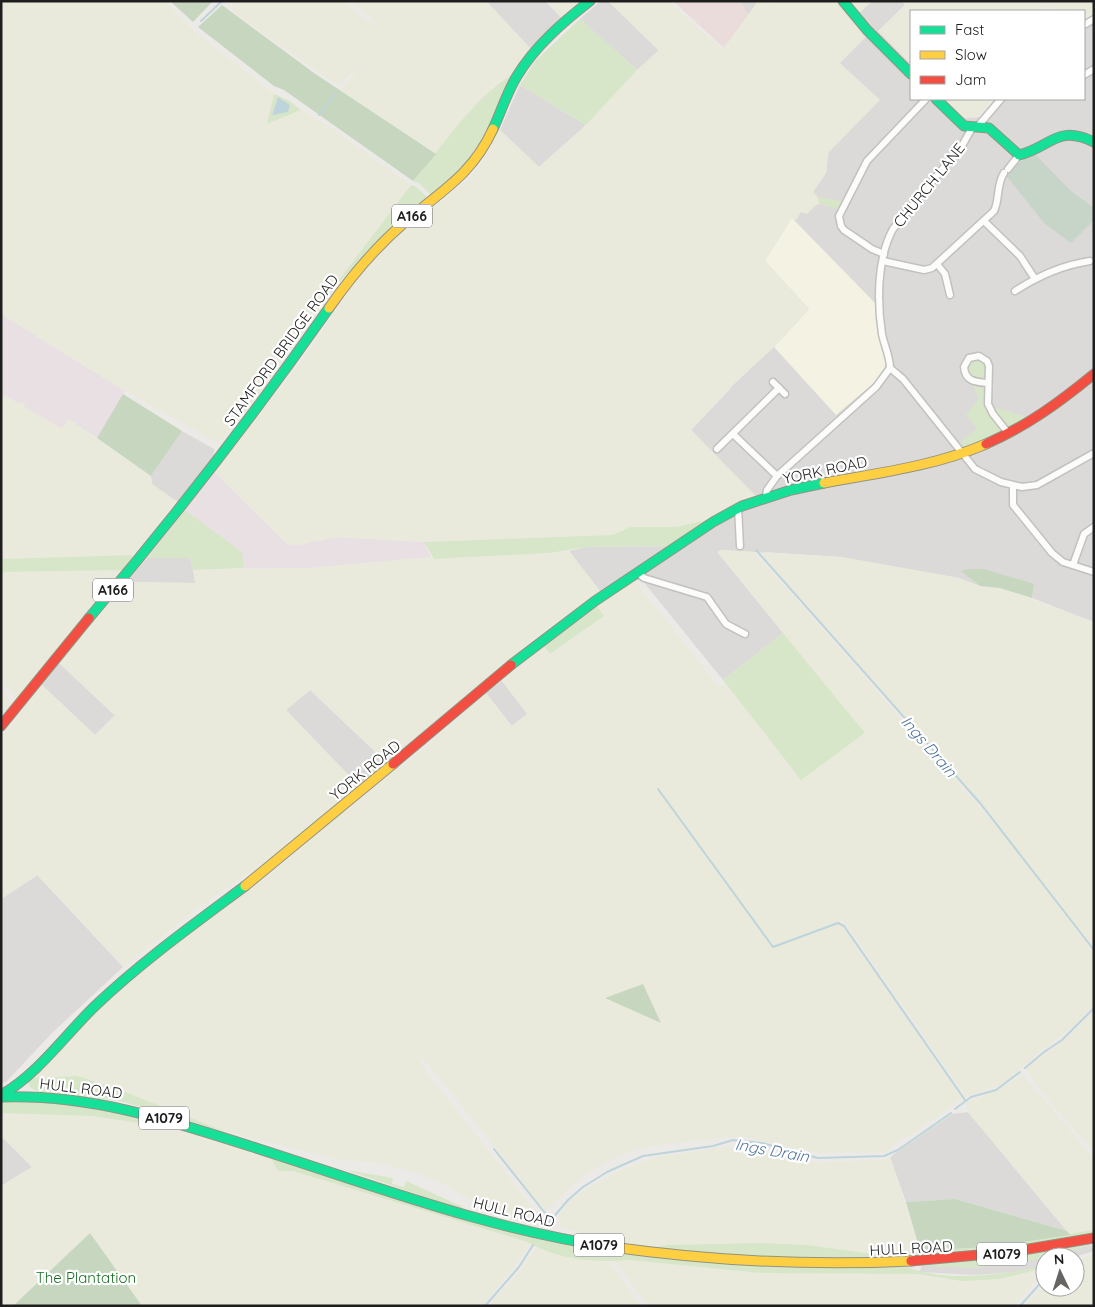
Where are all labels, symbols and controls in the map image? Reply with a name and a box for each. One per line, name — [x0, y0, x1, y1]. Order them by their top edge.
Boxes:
legend — [910, 10, 1085, 100]
text: Fast — [955, 20, 984, 39]
text: Slow — [955, 45, 987, 64]
text: Jam — [955, 70, 986, 89]
street label: CHURCH LANE — [889, 139, 969, 231]
road number: A166 — [392, 205, 432, 228]
street label: STAMFORD BRIDGE ROAD — [220, 270, 343, 430]
street label: YORK ROAD — [781, 452, 869, 488]
road number: A166 — [93, 578, 133, 602]
water label: Ings Drain — [897, 711, 962, 781]
street label: YORK ROAD — [326, 736, 404, 804]
street label: HULL ROAD — [38, 1073, 124, 1103]
road number: A1079 — [139, 1106, 189, 1130]
water label: Ings Drain — [733, 1134, 811, 1166]
street label: HULL ROAD — [471, 1193, 557, 1231]
road number: A1079 — [574, 1234, 624, 1256]
street label: HULL ROAD — [869, 1236, 953, 1260]
road number: A1079 — [977, 1242, 1027, 1266]
north arrow — [1035, 1247, 1085, 1297]
text: N — [1053, 1250, 1065, 1268]
park label: The Plantation — [36, 1268, 136, 1287]

